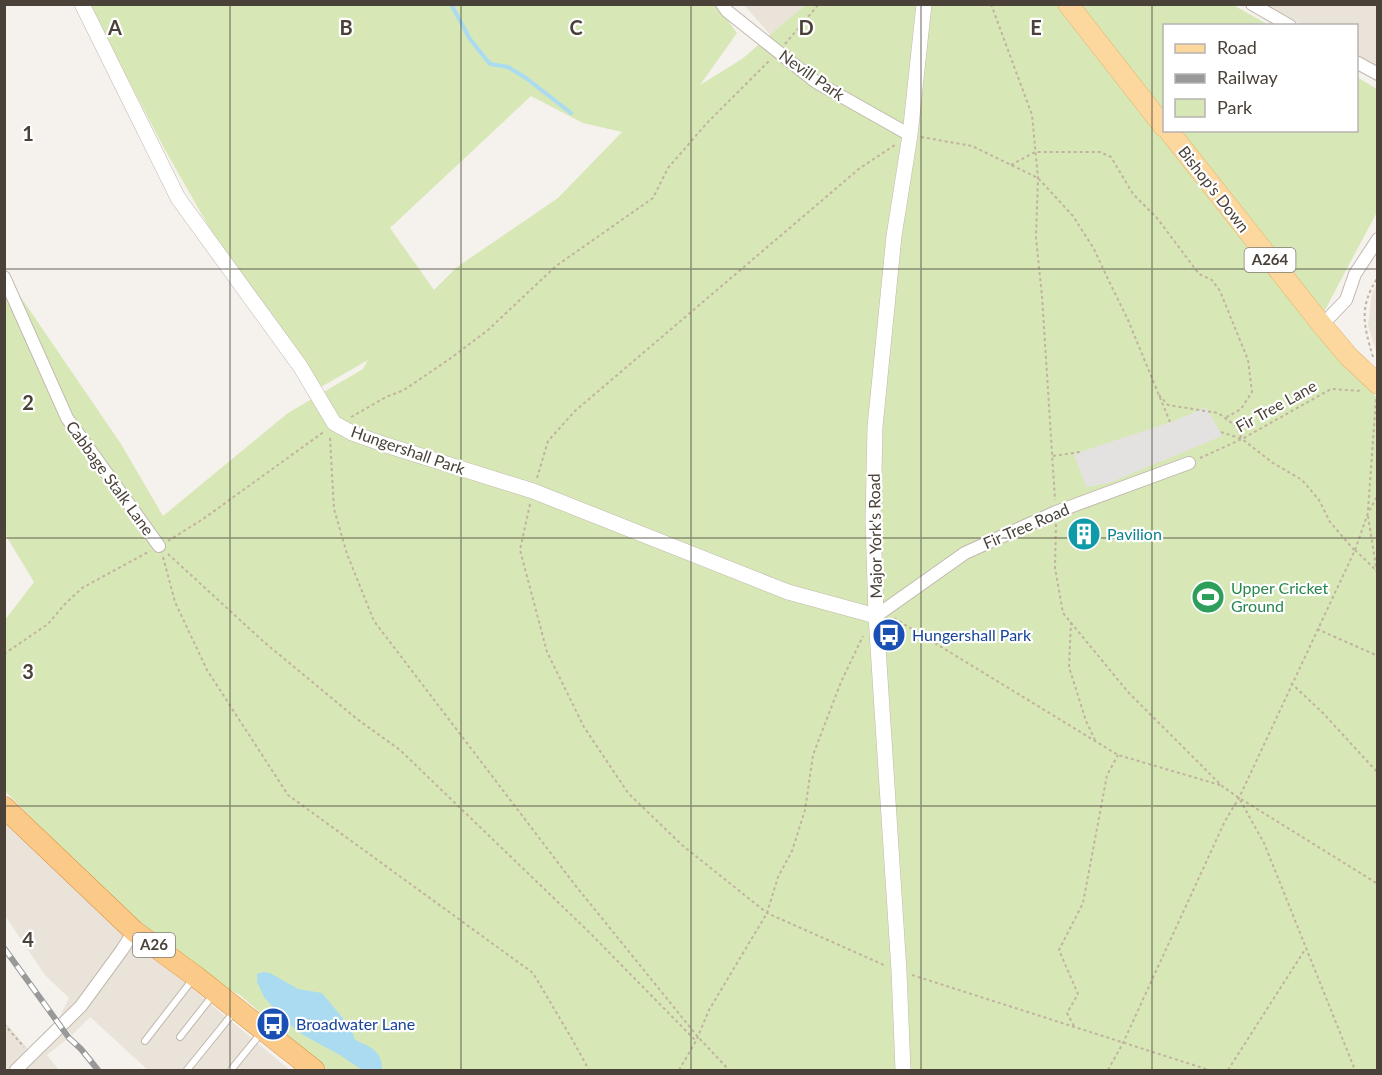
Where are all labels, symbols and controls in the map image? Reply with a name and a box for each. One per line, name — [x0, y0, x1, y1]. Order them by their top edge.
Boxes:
text: A — [107, 15, 122, 39]
text: B — [339, 15, 353, 39]
text: C — [569, 15, 583, 39]
text: D — [798, 15, 814, 39]
text: E — [1030, 15, 1042, 39]
legend — [1163, 24, 1358, 132]
text: Road — [1217, 36, 1257, 58]
street label: Nevill Park — [776, 45, 849, 104]
text: Railway — [1217, 66, 1278, 88]
text: Park — [1217, 96, 1253, 118]
text: 1 — [22, 121, 34, 145]
street label: Bishop's Down — [1175, 142, 1254, 236]
road number: A264 — [1244, 248, 1296, 272]
street label: Fir Tree Lane — [1232, 376, 1320, 436]
text: 2 — [22, 390, 34, 414]
street label: Cabbage Stalk Lane — [63, 417, 158, 539]
street label: Hungershall Park — [349, 421, 468, 478]
street label: Major York's Road — [864, 473, 885, 599]
street label: Fir Tree Road — [980, 499, 1072, 552]
building icon: Pavilion — [1066, 516, 1102, 552]
place label: Pavilion — [1107, 524, 1162, 543]
place label: Upper Cricket Ground — [1231, 578, 1329, 615]
sports icon: Upper Cricket Ground — [1190, 579, 1226, 615]
bus stop icon: Hungershall Park — [871, 617, 907, 653]
place label: Hungershall Park — [912, 625, 1032, 644]
text: 3 — [22, 659, 34, 683]
text: 4 — [22, 927, 34, 951]
road number: A26 — [133, 933, 175, 957]
bus stop icon: Broadwater Lane — [255, 1006, 291, 1042]
place label: Broadwater Lane — [296, 1014, 415, 1033]

